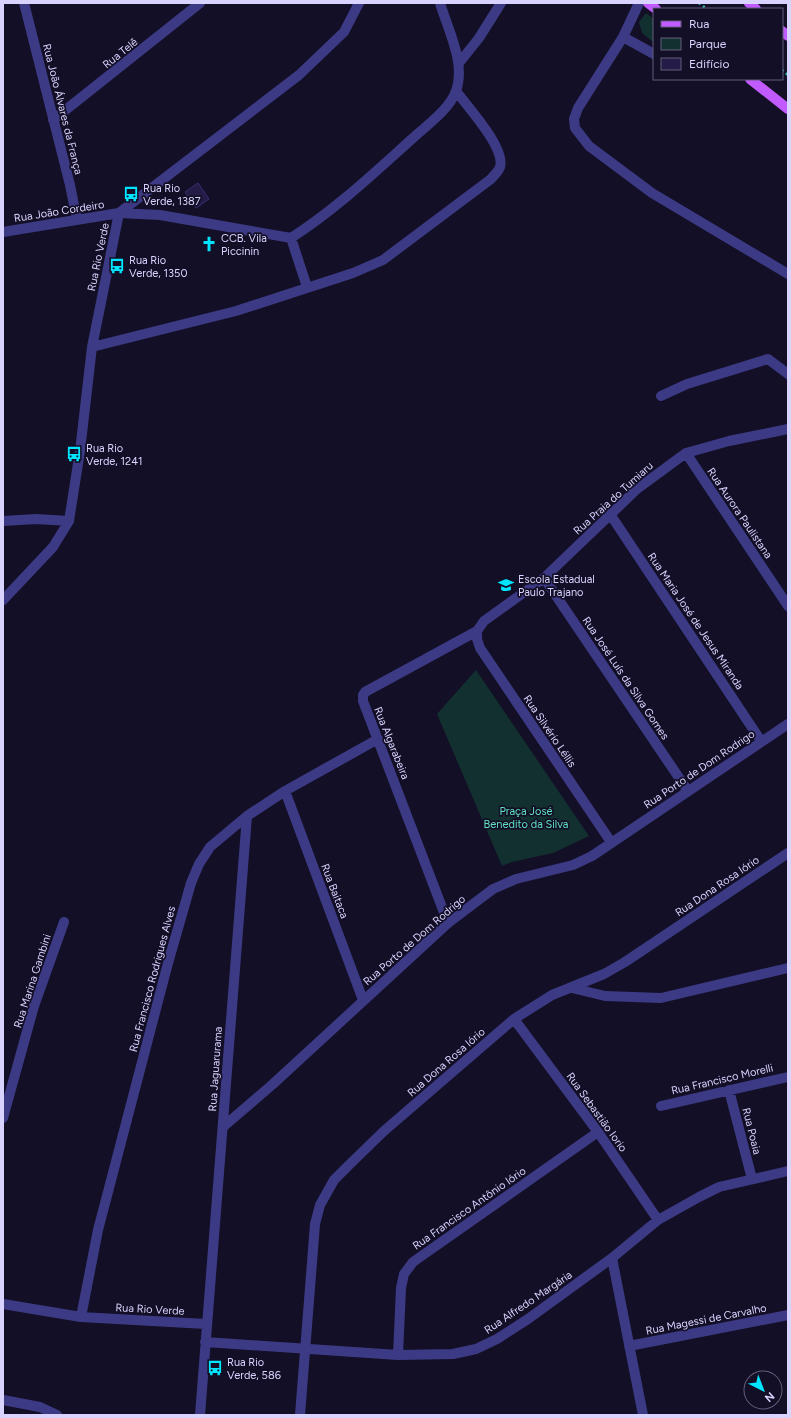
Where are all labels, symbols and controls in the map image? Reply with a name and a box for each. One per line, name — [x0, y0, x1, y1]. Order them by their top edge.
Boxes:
legend — [653, 8, 783, 80]
text: Rua — [689, 17, 709, 31]
street label: Rua Telê — [100, 35, 140, 71]
text: Parque — [689, 37, 727, 51]
street label: Rua João Álvares da França — [40, 42, 85, 176]
text: Edifício — [689, 57, 729, 71]
place label: Rua Rio Verde, 1387 — [143, 182, 201, 208]
bus stop icon: Rua Rio Verde, 1387 — [122, 185, 140, 203]
street label: Rua João Cordeiro — [13, 198, 105, 225]
street label: Rua Rio Verde — [85, 222, 112, 292]
place label: CCB. Vila Piccinin — [221, 232, 267, 258]
church icon: CCB. Vila Piccinin — [200, 235, 218, 253]
place label: Rua Rio Verde, 1350 — [129, 254, 187, 280]
bus stop icon: Rua Rio Verde, 1350 — [108, 257, 126, 275]
place label: Rua Rio Verde, 1241 — [86, 442, 143, 468]
bus stop icon: Rua Rio Verde, 1241 — [65, 445, 83, 463]
street label: Rua Praia do Tumiaru — [571, 459, 656, 537]
street label: Rua Aurora Paulistana — [704, 465, 775, 561]
street label: Rua Maria José de Jesus Miranda — [645, 550, 746, 692]
place label: Escola Estadual Paulo Trajano — [518, 573, 595, 599]
school or university icon: Escola Estadual Paulo Trajano — [497, 576, 515, 594]
street label: Rua José Luís da Silva Gomes — [580, 614, 672, 742]
street label: Rua Silvério Léllis — [521, 693, 579, 770]
street label: Rua Algarabeira — [371, 705, 412, 781]
street label: Rua Porto de Dom Rodrigo — [641, 727, 757, 811]
park label: Praça José Benedito da Silva — [484, 805, 568, 831]
street label: Rua Dona Rosa Iório — [673, 853, 762, 919]
street label: Rua Baitaca — [318, 862, 351, 920]
street label: Rua Porto de Dom Rodrigo — [361, 893, 468, 988]
street label: Rua Francisco Rodrigues Alves — [127, 905, 178, 1053]
street label: Rua Marina Gambini — [11, 933, 54, 1030]
street label: Rua Dona Rosa Iório — [405, 1025, 488, 1100]
street label: Rua Jaguarurama — [206, 1026, 225, 1112]
street label: Rua Francisco Morelli — [670, 1061, 774, 1098]
street label: Rua Sebastião Iorio — [563, 1070, 630, 1154]
street label: Rua Poaia — [739, 1106, 764, 1156]
street label: Rua Francisco Antônio Iório — [410, 1164, 528, 1253]
street label: Rua Alfredo Margária — [482, 1268, 575, 1337]
street label: Rua Rio Verde — [115, 1301, 185, 1318]
street label: Rua Magessi de Carvalho — [645, 1301, 768, 1338]
place label: Rua Rio Verde, 586 — [227, 1356, 281, 1382]
bus stop icon: Rua Rio Verde, 586 — [206, 1359, 224, 1377]
north arrow — [743, 1370, 783, 1410]
text: N — [762, 1389, 777, 1405]

